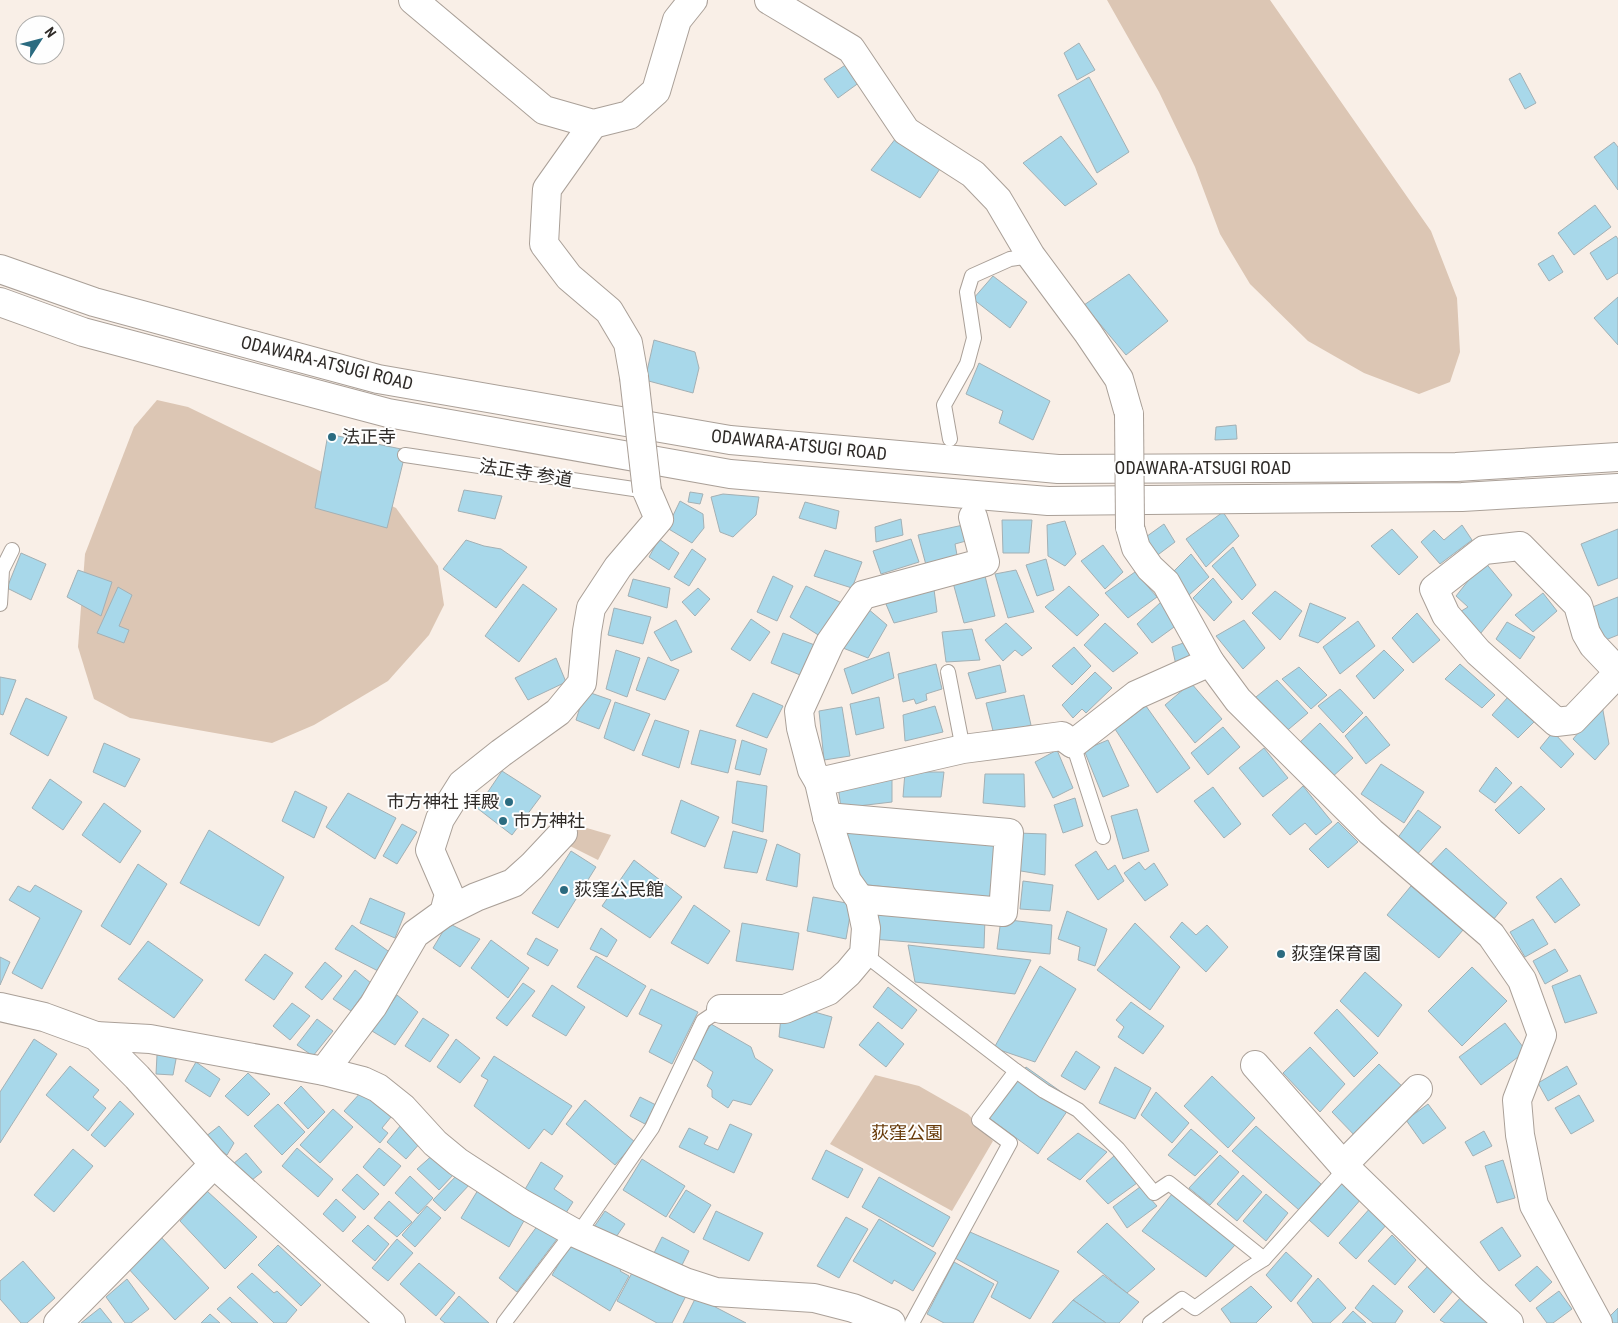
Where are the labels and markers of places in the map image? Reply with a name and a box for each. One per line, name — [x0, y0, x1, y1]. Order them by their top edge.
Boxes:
place label: 法正寺 — [342, 426, 396, 447]
marker: 法正寺 — [326, 431, 338, 443]
place label: 市方神社 拝殿 — [387, 791, 499, 812]
marker: 市方神社 拝殿 — [503, 796, 515, 808]
place label: 市方神社 — [513, 810, 585, 831]
marker: 市方神社 — [497, 815, 509, 827]
place label: 荻窪公民館 — [574, 879, 664, 900]
marker: 荻窪公民館 — [558, 884, 570, 896]
place label: 荻窪保育園 — [1291, 943, 1381, 964]
marker: 荻窪保育園 — [1275, 948, 1287, 960]

